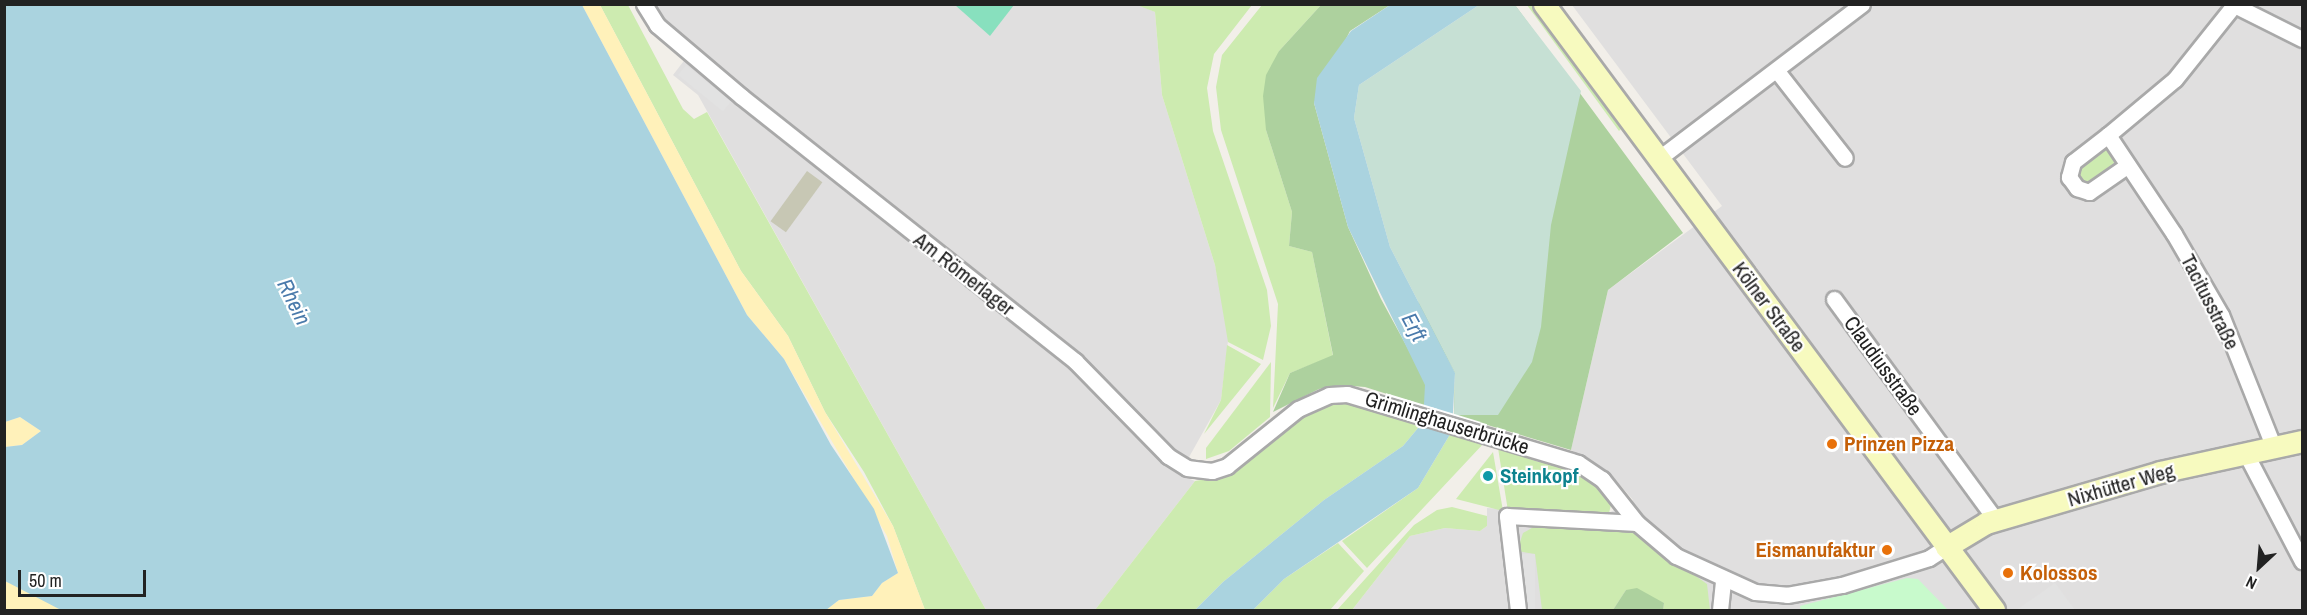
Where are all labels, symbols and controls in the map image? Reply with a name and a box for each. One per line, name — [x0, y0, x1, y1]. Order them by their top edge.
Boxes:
street label: Am Römerlager — [909, 227, 1019, 321]
street label: Tacitusstraße — [2175, 250, 2245, 354]
street label: Kölner Straße — [1727, 257, 1811, 357]
water label: Rhein — [272, 275, 316, 329]
water label: Erft — [1396, 308, 1432, 346]
street label: Claudiusstraße — [1838, 311, 1928, 421]
street label: Grimlinghauserbrücke — [1362, 386, 1532, 460]
place label: Prinzen Pizza — [1844, 431, 1954, 457]
marker: Prinzen Pizza — [1825, 437, 1839, 451]
street label: Nixhütter Weg — [2065, 458, 2177, 512]
place label: Steinkopf — [1500, 463, 1578, 489]
marker: Steinkopf — [1481, 469, 1495, 483]
place label: Eismanufaktur — [1755, 537, 1875, 563]
north arrow — [2229, 537, 2289, 597]
marker: Eismanufaktur — [1880, 543, 1894, 557]
scale bar — [21, 558, 148, 596]
place label: Kolossos — [2020, 560, 2098, 586]
marker: Kolossos — [2001, 566, 2015, 580]
text: 50 m — [29, 568, 62, 593]
text: N — [2242, 571, 2260, 595]

